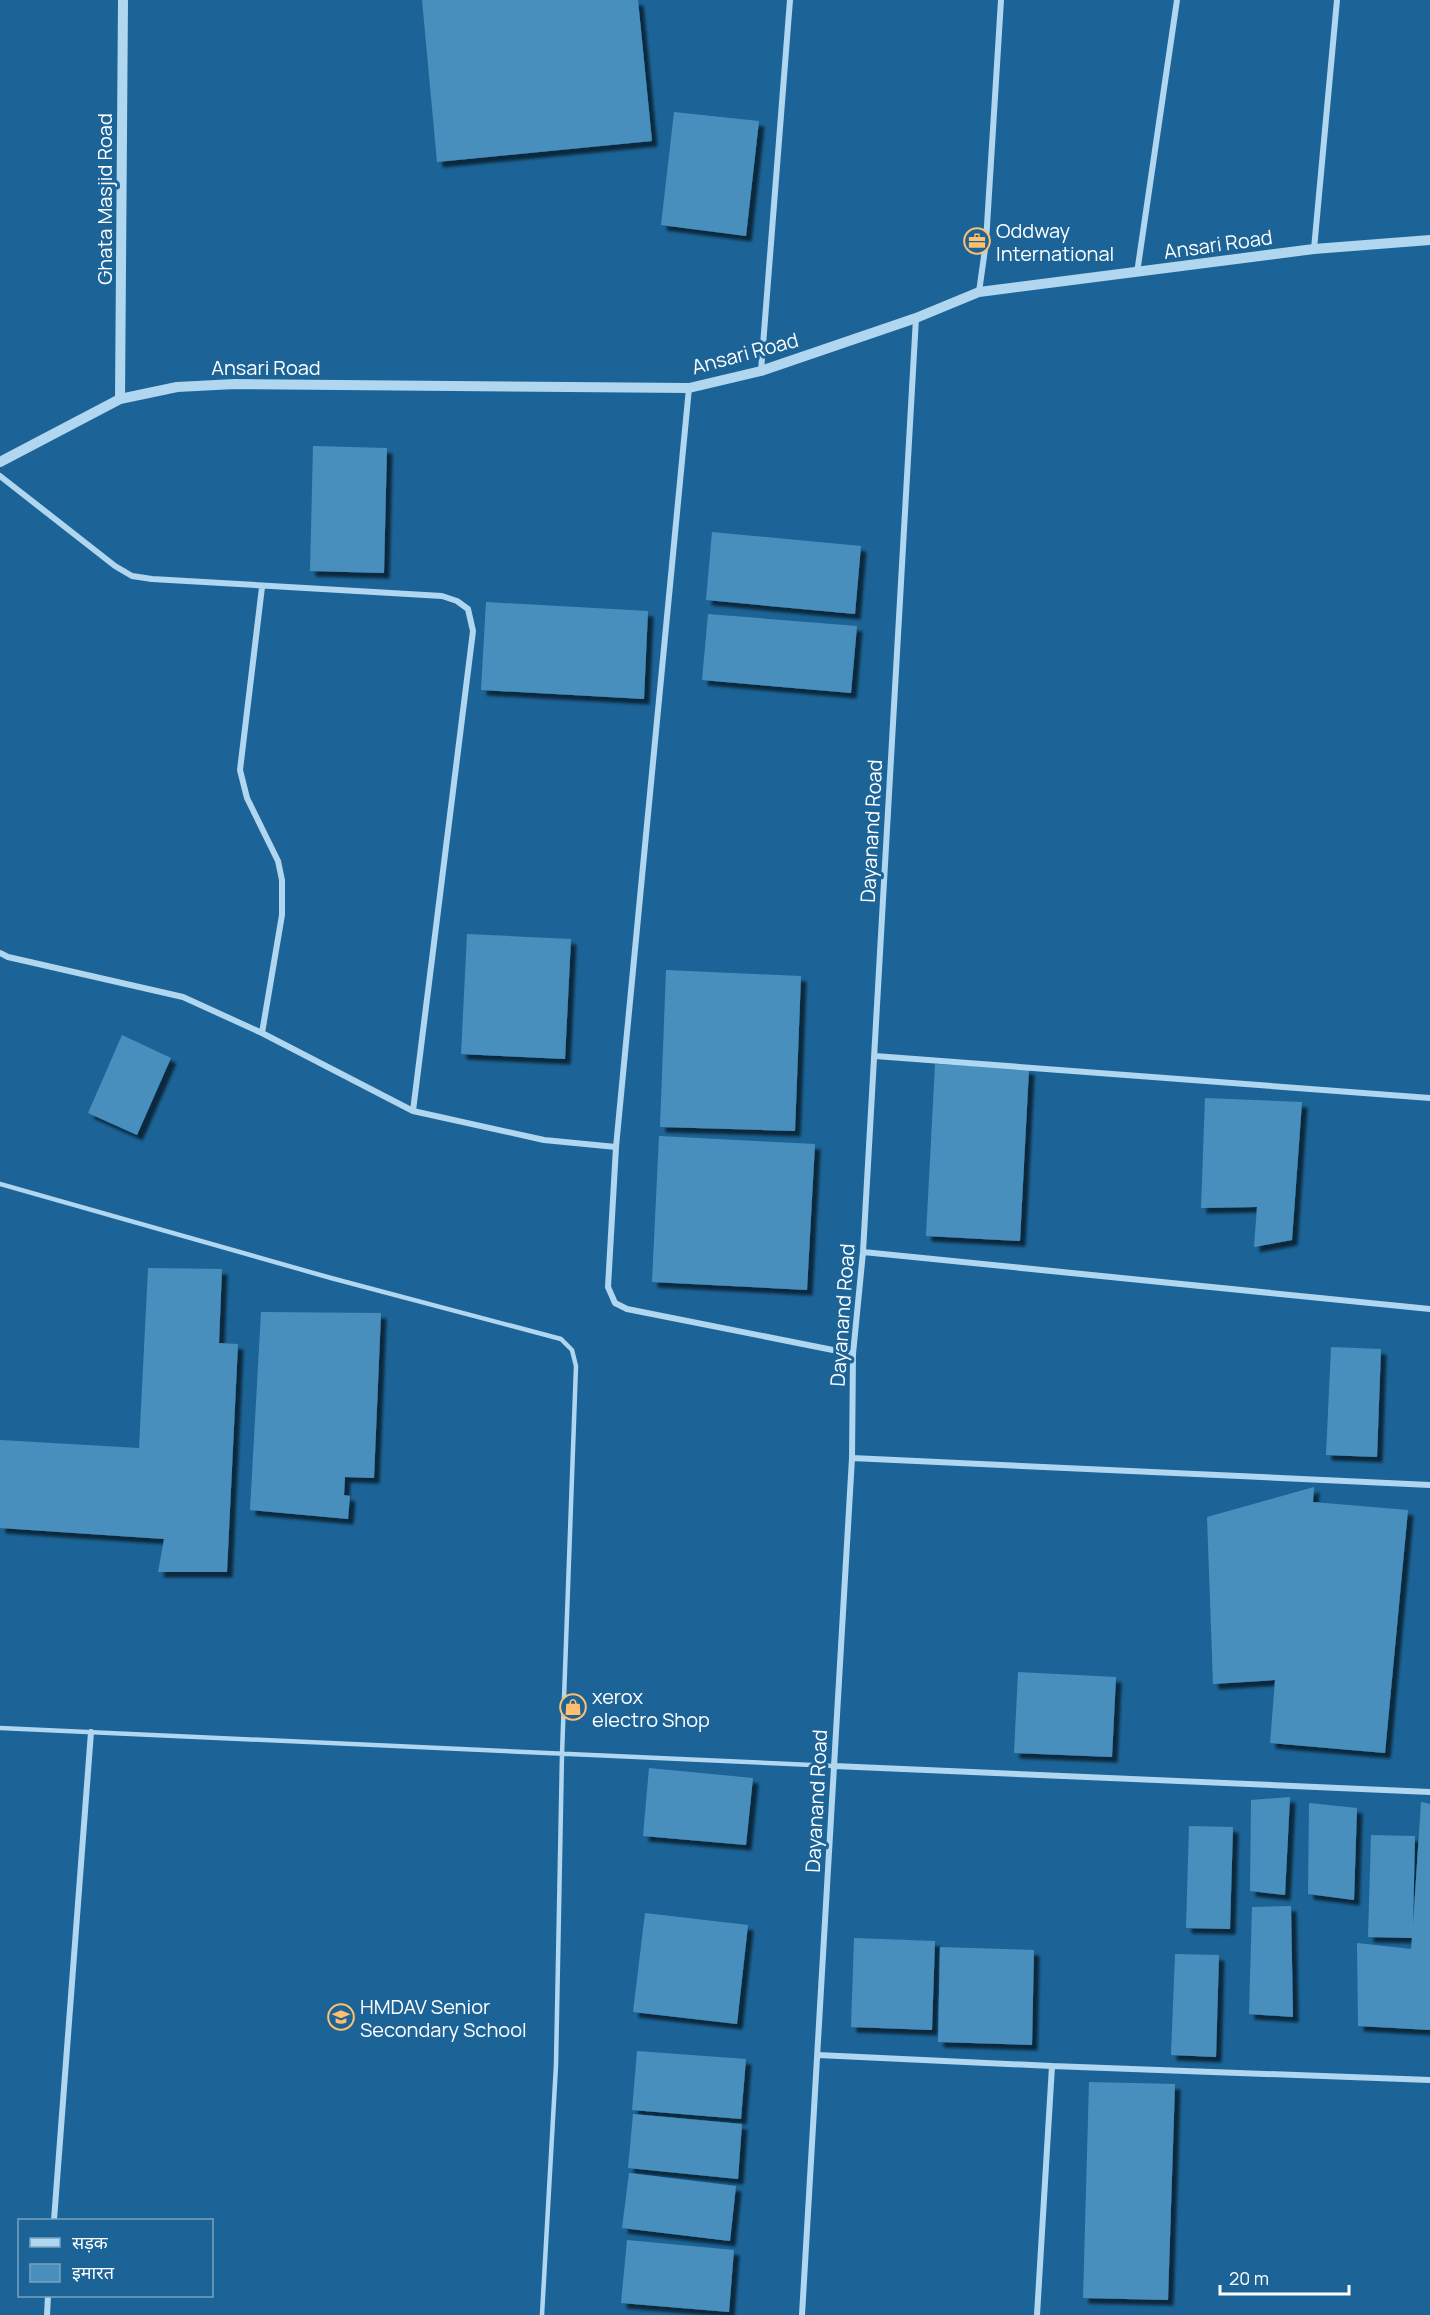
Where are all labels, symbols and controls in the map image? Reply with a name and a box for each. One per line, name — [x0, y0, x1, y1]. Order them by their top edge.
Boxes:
street label: Ghata Masjid Road — [91, 113, 118, 285]
place label: Oddway International — [996, 217, 1114, 267]
street label: Ansari Road — [1162, 223, 1274, 265]
office icon: Oddway International — [962, 226, 992, 256]
street label: Ansari Road — [689, 326, 801, 380]
street label: Ansari Road — [211, 354, 321, 381]
street label: Dayanand Road — [854, 759, 888, 903]
street label: Dayanand Road — [824, 1243, 860, 1387]
place label: xerox electro Shop — [592, 1683, 710, 1733]
shop icon: xerox electro Shop — [558, 1692, 588, 1722]
street label: Dayanand Road — [799, 1729, 833, 1873]
place label: HMDAV Senior Secondary School — [360, 1993, 527, 2043]
school or university icon: HMDAV Senior Secondary School — [326, 2002, 356, 2032]
legend — [18, 2219, 213, 2297]
text: सड़क — [72, 2230, 109, 2254]
scale bar — [1220, 2258, 1349, 2296]
text: इमारत — [72, 2260, 115, 2284]
text: 20 m — [1229, 2266, 1269, 2290]

